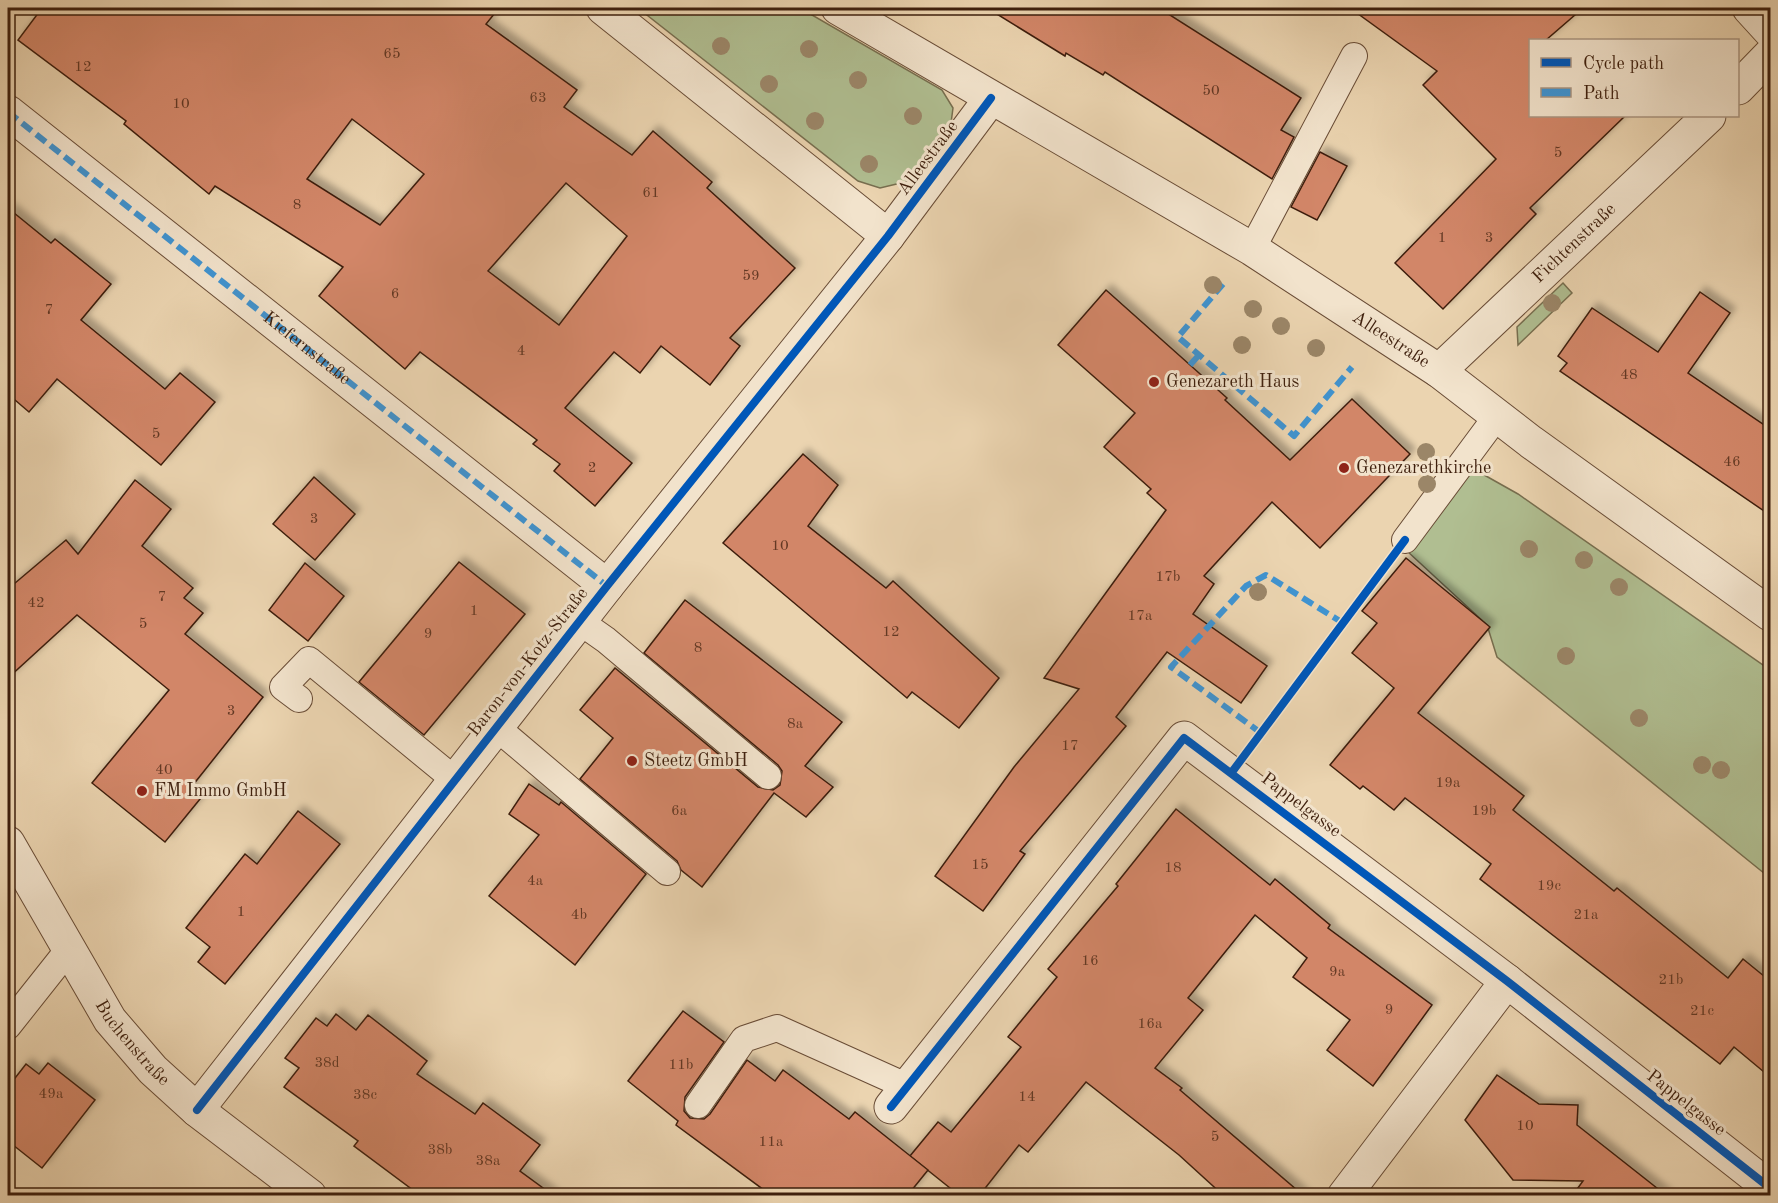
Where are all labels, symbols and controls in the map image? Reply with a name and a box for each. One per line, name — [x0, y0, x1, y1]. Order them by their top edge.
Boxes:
legend — [1529, 39, 1739, 117]
house number: 65 — [383, 47, 401, 62]
text: Cycle path — [1583, 55, 1664, 73]
house number: 12 — [74, 60, 92, 75]
house number: 50 — [1202, 84, 1220, 99]
text: Path — [1583, 85, 1620, 103]
house number: 63 — [529, 91, 547, 106]
house number: 10 — [172, 97, 190, 112]
street label: Alleestraße — [894, 117, 962, 199]
house number: 5 — [1554, 146, 1562, 161]
house number: 61 — [642, 186, 660, 201]
house number: 8 — [293, 198, 301, 213]
street label: Fichtenstraße — [1529, 200, 1619, 287]
house number: 1 — [1438, 231, 1446, 246]
house number: 3 — [1485, 231, 1493, 246]
house number: 59 — [742, 269, 760, 284]
house number: 6 — [391, 287, 399, 302]
house number: 7 — [45, 303, 53, 318]
street label: Kiefernstraße — [260, 308, 354, 388]
street label: Alleestraße — [1349, 308, 1433, 371]
house number: 4 — [517, 344, 525, 359]
house number: 48 — [1620, 368, 1638, 383]
place label: Genezareth Haus — [1166, 373, 1300, 391]
marker: Genezareth Haus — [1147, 375, 1161, 389]
house number: 5 — [152, 427, 160, 442]
house number: 46 — [1723, 455, 1741, 470]
place label: Genezarethkirche — [1356, 459, 1491, 477]
house number: 2 — [588, 461, 596, 476]
marker: Genezarethkirche — [1337, 461, 1351, 475]
house number: 3 — [310, 512, 318, 527]
house number: 10 — [771, 539, 789, 554]
house number: 17b — [1155, 570, 1181, 585]
street label: Baron-von-Kotz-Straße — [465, 584, 591, 740]
house number: 7 — [158, 590, 166, 605]
house number: 42 — [27, 596, 45, 611]
house number: 1 — [470, 604, 478, 619]
house number: 17a — [1128, 609, 1153, 624]
house number: 5 — [139, 617, 147, 632]
house number: 12 — [882, 625, 900, 640]
house number: 9 — [424, 627, 432, 642]
house number: 8 — [694, 641, 702, 656]
house number: 3 — [227, 704, 235, 719]
house number: 8a — [787, 717, 804, 732]
house number: 17 — [1061, 739, 1079, 754]
place label: Steetz GmbH — [644, 752, 748, 770]
marker: Steetz GmbH — [625, 754, 639, 768]
house number: 40 — [155, 763, 173, 778]
street label: Pappelgasse — [1258, 769, 1344, 841]
house number: 19a — [1436, 776, 1461, 791]
place label: FM Immo GmbH — [154, 782, 287, 800]
marker: FM Immo GmbH — [135, 784, 149, 798]
house number: 6a — [671, 804, 688, 819]
house number: 19b — [1471, 804, 1497, 819]
house number: 15 — [971, 858, 989, 873]
house number: 18 — [1164, 861, 1182, 876]
house number: 4a — [527, 874, 544, 889]
house number: 19c — [1537, 879, 1561, 894]
house number: 1 — [237, 905, 245, 920]
house number: 4b — [571, 908, 587, 923]
house number: 21a — [1574, 908, 1599, 923]
house number: 16 — [1081, 954, 1099, 969]
house number: 9a — [1329, 965, 1346, 980]
house number: 21b — [1658, 973, 1684, 988]
street label: Buchenstraße — [92, 997, 173, 1089]
house number: 9 — [1385, 1003, 1393, 1018]
house number: 21c — [1690, 1004, 1714, 1019]
house number: 16a — [1138, 1017, 1163, 1032]
house number: 38d — [314, 1056, 340, 1071]
house number: 11b — [668, 1058, 694, 1073]
street label: Pappelgasse — [1643, 1067, 1729, 1139]
house number: 49a — [39, 1087, 64, 1102]
house number: 38c — [353, 1088, 377, 1103]
house number: 14 — [1018, 1090, 1036, 1105]
house number: 10 — [1516, 1119, 1534, 1134]
house number: 5 — [1211, 1130, 1219, 1145]
house number: 11a — [759, 1135, 784, 1150]
house number: 38b — [427, 1143, 453, 1158]
house number: 38a — [476, 1154, 501, 1169]

